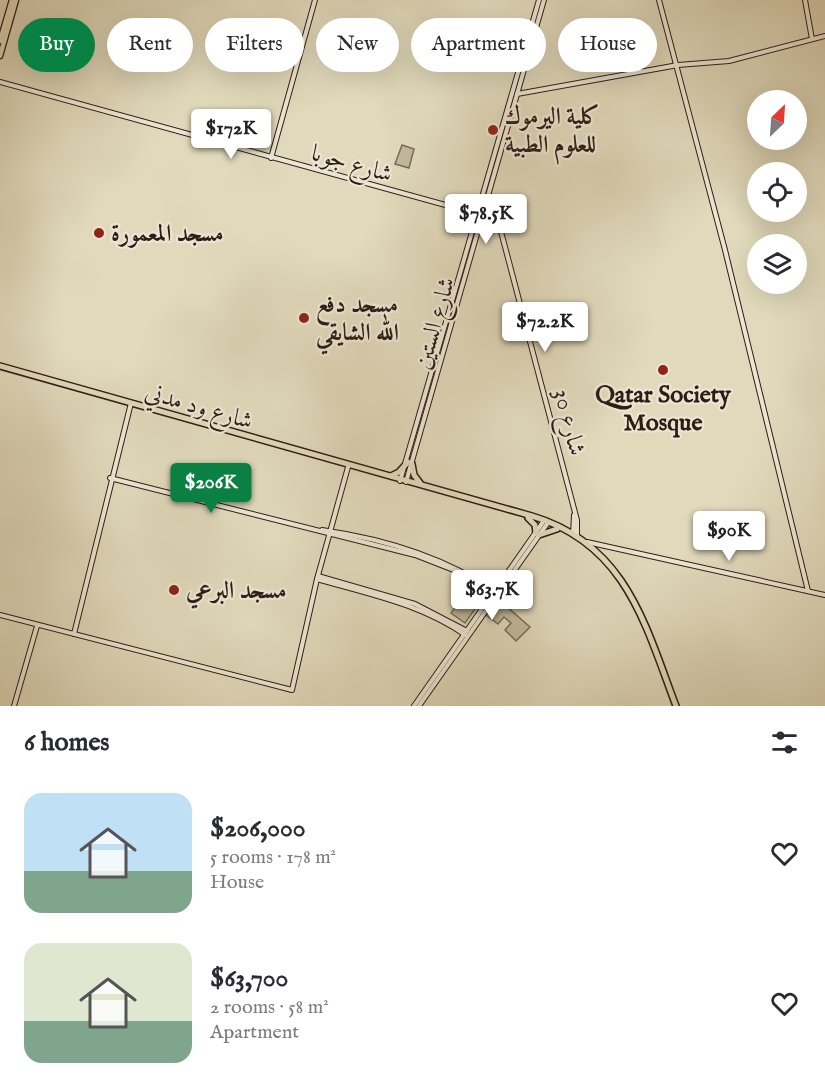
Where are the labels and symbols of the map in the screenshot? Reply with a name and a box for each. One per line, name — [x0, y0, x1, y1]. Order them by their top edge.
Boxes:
north arrow — [747, 90, 807, 150]
place label: كلية اليرموك للعلوم الطبية — [505, 102, 600, 165]
pin: $172K — [189, 109, 273, 160]
marker: كلية اليرموك للعلوم الطبية — [486, 123, 500, 137]
street label: شارع جوبا — [307, 138, 396, 194]
pin: $78.5K — [437, 194, 535, 245]
place label: مسجد المعمورة — [111, 219, 224, 250]
marker: مسجد المعمورة — [92, 226, 106, 240]
street label: شارع الستين — [408, 274, 466, 374]
place label: مسجد دفع الله الشايقي — [315, 290, 399, 355]
pin: $72.2K — [496, 302, 594, 353]
marker: مسجد دفع الله الشايقي — [297, 311, 311, 325]
marker: Qatar Society Mosque — [656, 363, 670, 377]
street label: شارع ود مدني — [140, 377, 256, 440]
place label: Qatar Society Mosque — [595, 380, 732, 439]
street label: شارع 30 — [542, 386, 592, 460]
pin: $206K — [169, 463, 253, 514]
pin: $90K — [693, 511, 765, 562]
pin: $63.7K — [443, 570, 541, 621]
place label: مسجد البرعي — [185, 576, 287, 609]
marker: مسجد البرعي — [167, 583, 181, 597]

